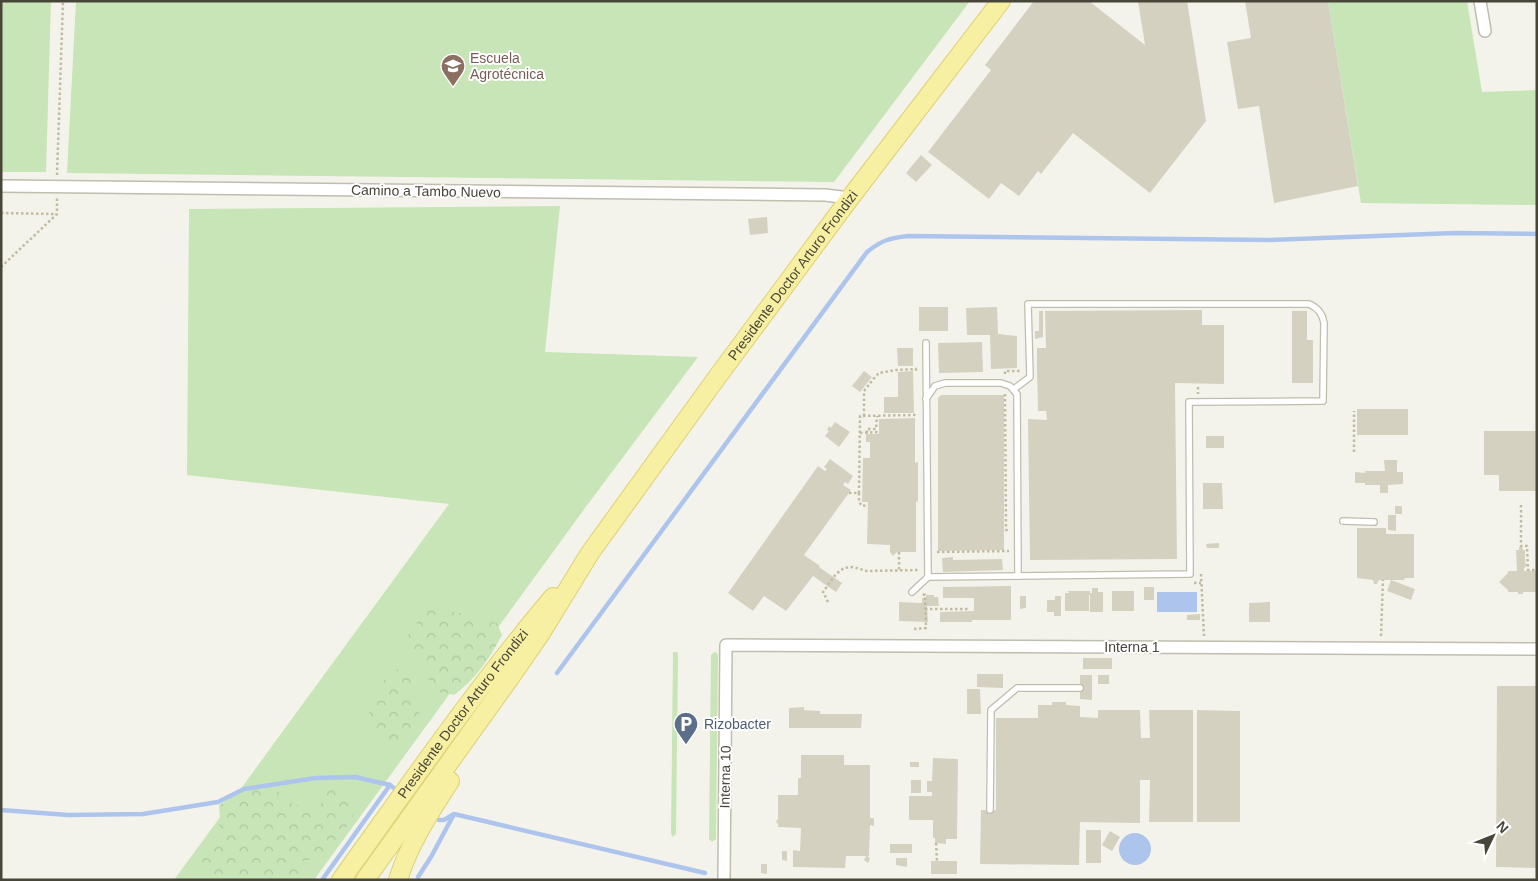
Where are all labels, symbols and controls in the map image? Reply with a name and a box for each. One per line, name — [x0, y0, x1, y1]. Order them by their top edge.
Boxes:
place label: Escuela Agrotécnica — [470, 50, 544, 82]
school or university icon: Escuela Agrotécnica — [440, 53, 466, 87]
street label: Camino a Tambo Nuevo — [351, 182, 501, 200]
street label: Presidente Doctor Arturo Frondizi — [725, 187, 861, 363]
street label: Presidente Doctor Arturo Frondizi — [394, 626, 531, 801]
street label: Interna 1 — [1104, 639, 1160, 655]
parking icon: Rizobacter — [673, 711, 699, 745]
place label: Rizobacter — [704, 716, 771, 732]
street label: Interna 10 — [716, 745, 734, 809]
north arrow — [1468, 811, 1518, 861]
text: N — [1493, 818, 1512, 836]

